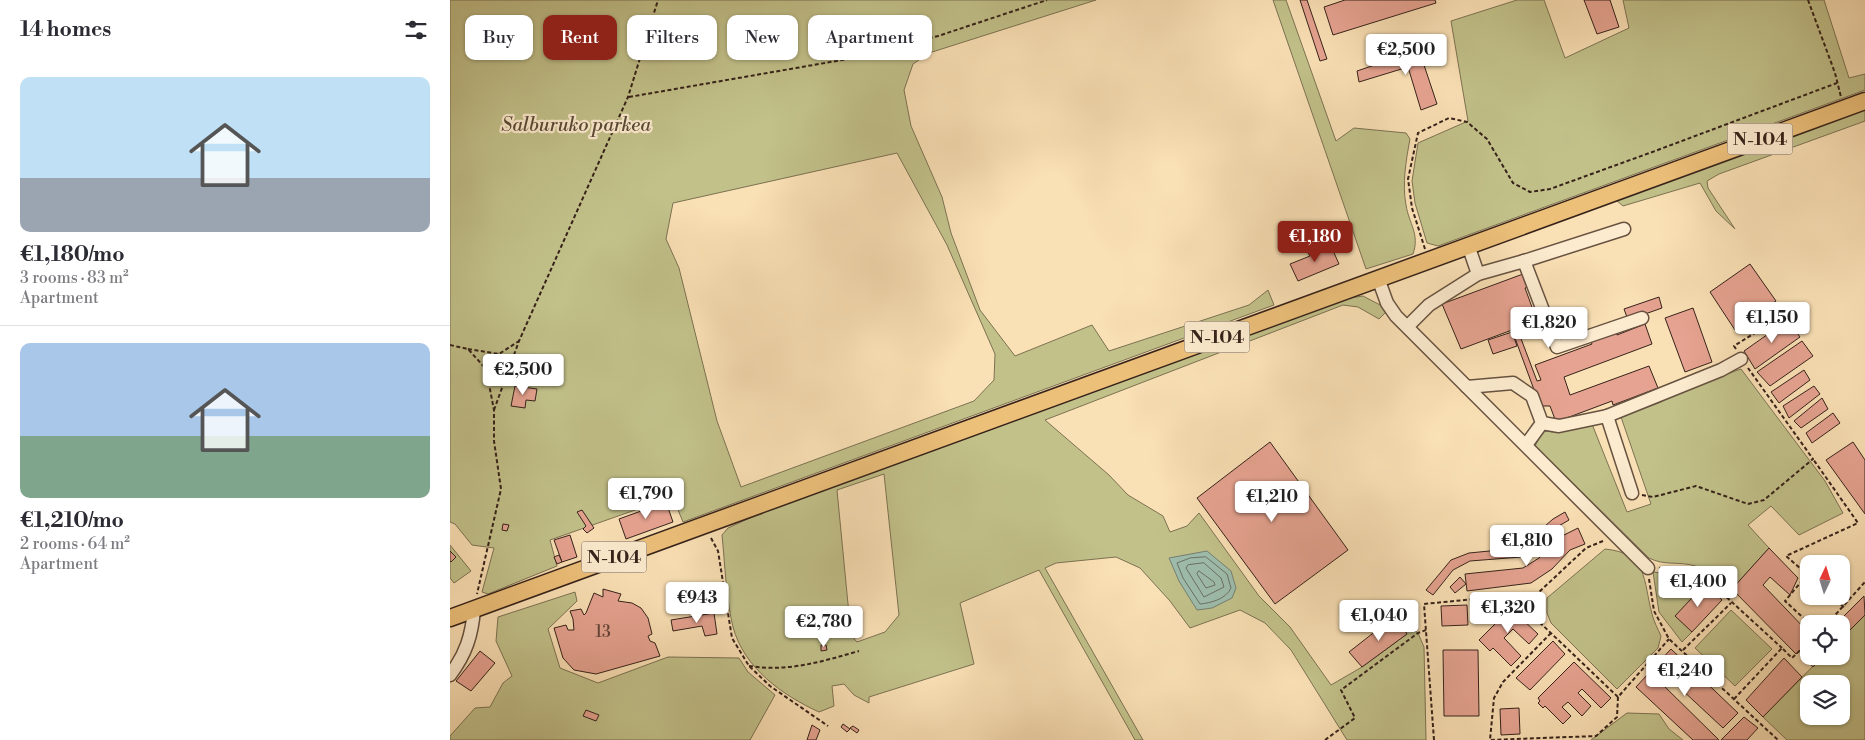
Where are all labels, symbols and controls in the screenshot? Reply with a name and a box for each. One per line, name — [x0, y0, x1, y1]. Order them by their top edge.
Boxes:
chip: Buy — [465, 15, 533, 60]
chip: Rent — [543, 15, 617, 60]
chip: Filters — [627, 15, 717, 60]
chip: New — [727, 15, 798, 60]
chip: Apartment — [808, 15, 932, 60]
icon: filters — [402, 16, 430, 44]
text: 14 homes — [20, 17, 111, 43]
pin: €2,500 — [1365, 34, 1447, 76]
text: €2,500 — [1377, 40, 1435, 60]
icon: home — [180, 110, 270, 200]
park label: Salburuko parkea — [501, 113, 651, 137]
road number: N-104 — [1728, 124, 1792, 154]
pin: €1,180 — [1274, 220, 1356, 263]
text: €1,180 — [1289, 227, 1341, 247]
text: €1,180/mo — [20, 242, 125, 268]
text: 3 rooms · 83 m² — [20, 268, 129, 288]
text: Apartment — [20, 288, 99, 308]
pin: €1,150 — [1731, 302, 1813, 344]
pin: €1,820 — [1508, 306, 1590, 349]
text: €1,150 — [1746, 308, 1798, 328]
text: €1,820 — [1521, 313, 1577, 333]
road number: N-104 — [1184, 322, 1250, 352]
pin: €2,500 — [482, 354, 564, 396]
text: €2,500 — [494, 360, 552, 380]
icon: home — [180, 375, 270, 465]
pin: €1,790 — [605, 478, 687, 520]
pin: €1,210 — [1231, 480, 1313, 523]
text: €1,790 — [619, 484, 673, 504]
text: €1,210 — [1246, 487, 1298, 507]
text: €1,210/mo — [20, 508, 124, 534]
pin: €1,810 — [1486, 524, 1568, 567]
text: €1,810 — [1501, 531, 1553, 551]
text: 2 rooms · 64 m² — [20, 534, 130, 554]
road number: N-104 — [582, 542, 646, 572]
text: Apartment — [20, 554, 99, 574]
north arrow — [1800, 555, 1850, 605]
map controls — [1800, 555, 1850, 725]
pin: €1,400 — [1657, 566, 1739, 608]
text: €1,400 — [1669, 572, 1727, 592]
pin: €943 — [667, 582, 727, 624]
text: €943 — [677, 588, 717, 608]
pin: €1,320 — [1467, 592, 1549, 634]
text: €1,320 — [1481, 598, 1535, 618]
pin: €1,040 — [1338, 600, 1420, 642]
pin: €2,780 — [783, 606, 865, 648]
text: €1,040 — [1350, 606, 1408, 626]
text: €2,780 — [796, 612, 852, 632]
button: locate — [1800, 615, 1850, 665]
house number: 13 — [595, 622, 611, 642]
pin: €1,240 — [1644, 654, 1726, 697]
text: €1,240 — [1657, 661, 1713, 681]
button: layers — [1800, 675, 1850, 725]

